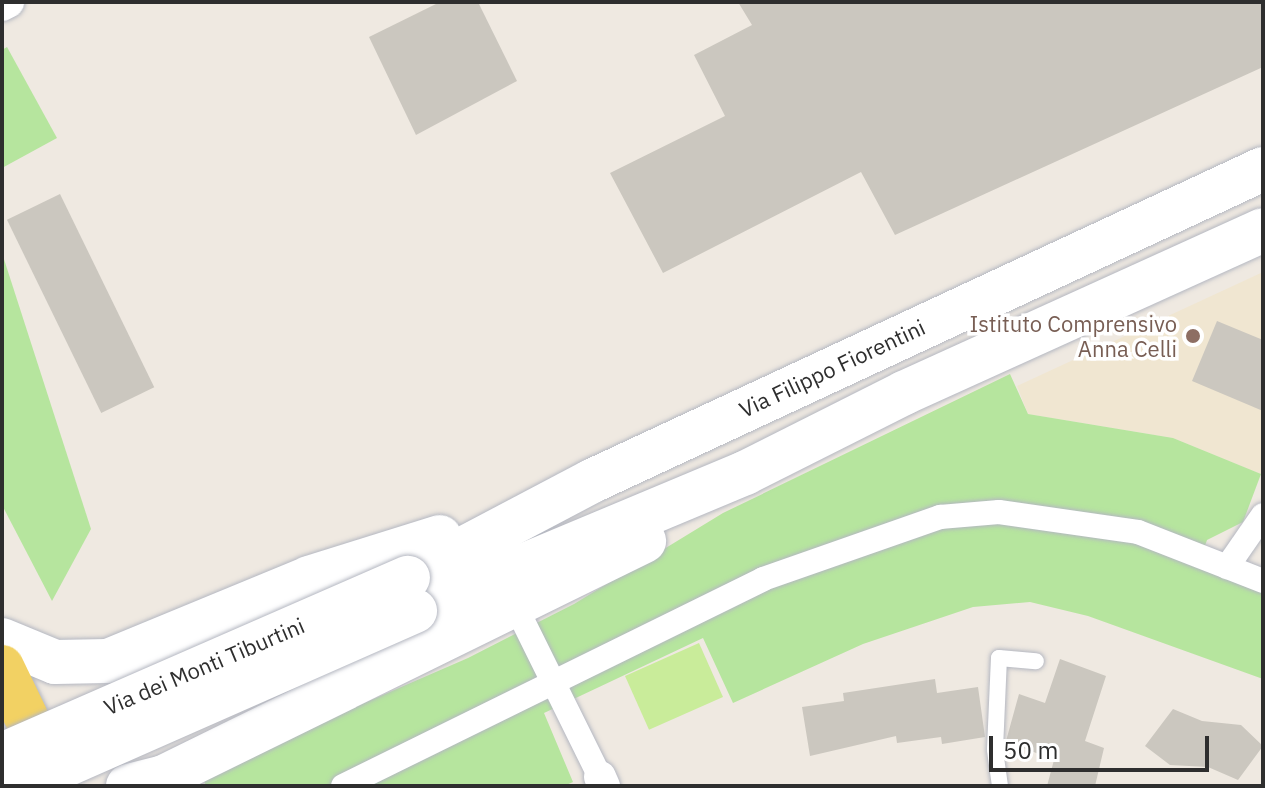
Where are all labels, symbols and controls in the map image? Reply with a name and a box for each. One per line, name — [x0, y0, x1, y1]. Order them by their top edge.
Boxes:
place label: Istituto Comprensivo Anna Celli — [969, 310, 1177, 362]
street label: Via Filippo Fiorentini — [735, 313, 929, 423]
marker: Istituto Comprensivo Anna Celli — [1184, 327, 1202, 345]
street label: Via dei Monti Tiburtini — [100, 612, 308, 720]
scale bar — [993, 720, 1213, 770]
text: 50 m — [1003, 734, 1058, 766]

